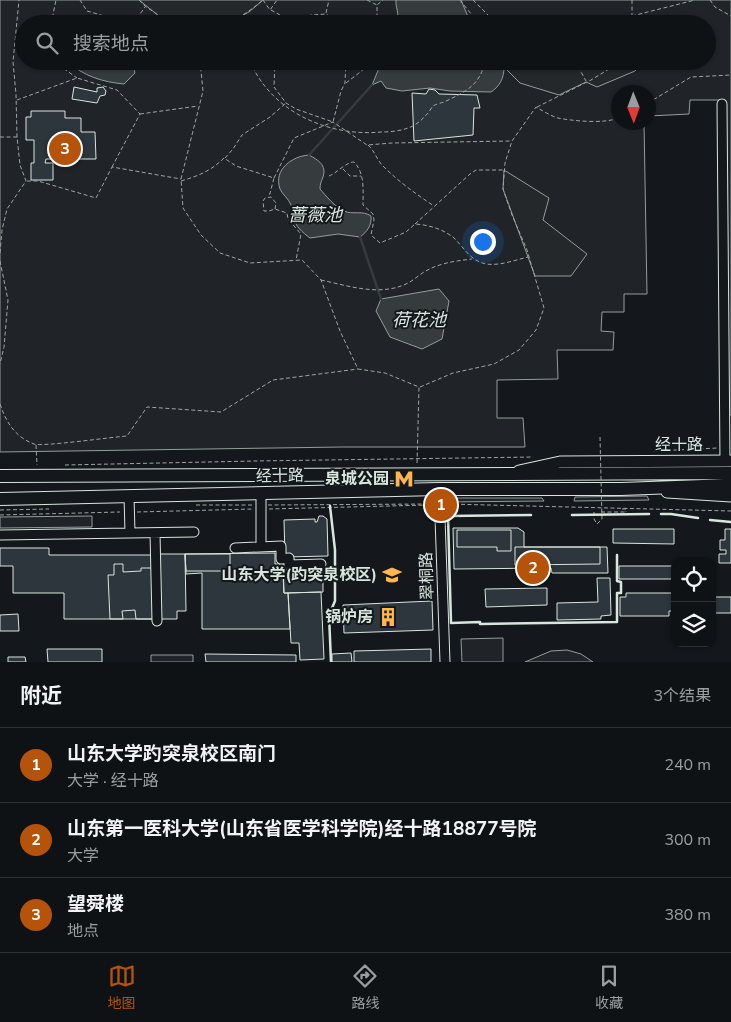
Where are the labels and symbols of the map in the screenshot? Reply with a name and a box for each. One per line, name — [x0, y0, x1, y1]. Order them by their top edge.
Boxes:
north arrow — [611, 85, 656, 130]
pin: 3 — [49, 130, 81, 168]
water label: 蔷薇池 — [288, 203, 344, 227]
your location — [470, 229, 496, 255]
water label: 荷花池 — [392, 308, 448, 332]
street label: 经十路 — [655, 434, 703, 456]
street label: 经十路 — [256, 465, 304, 487]
place label: 泉城公园 — [325, 468, 389, 490]
metro station icon: 泉城公园 — [393, 468, 415, 490]
pin: 1 — [425, 486, 457, 524]
pin: 2 — [517, 549, 549, 587]
street label: 翠桐路 — [415, 552, 439, 600]
place label: 山东大学(趵突泉校区) — [222, 564, 377, 586]
school or university icon: 山东大学(趵突泉校区) — [381, 564, 403, 586]
place label: 锅炉房 — [325, 606, 373, 628]
building icon: 锅炉房 — [377, 606, 399, 628]

